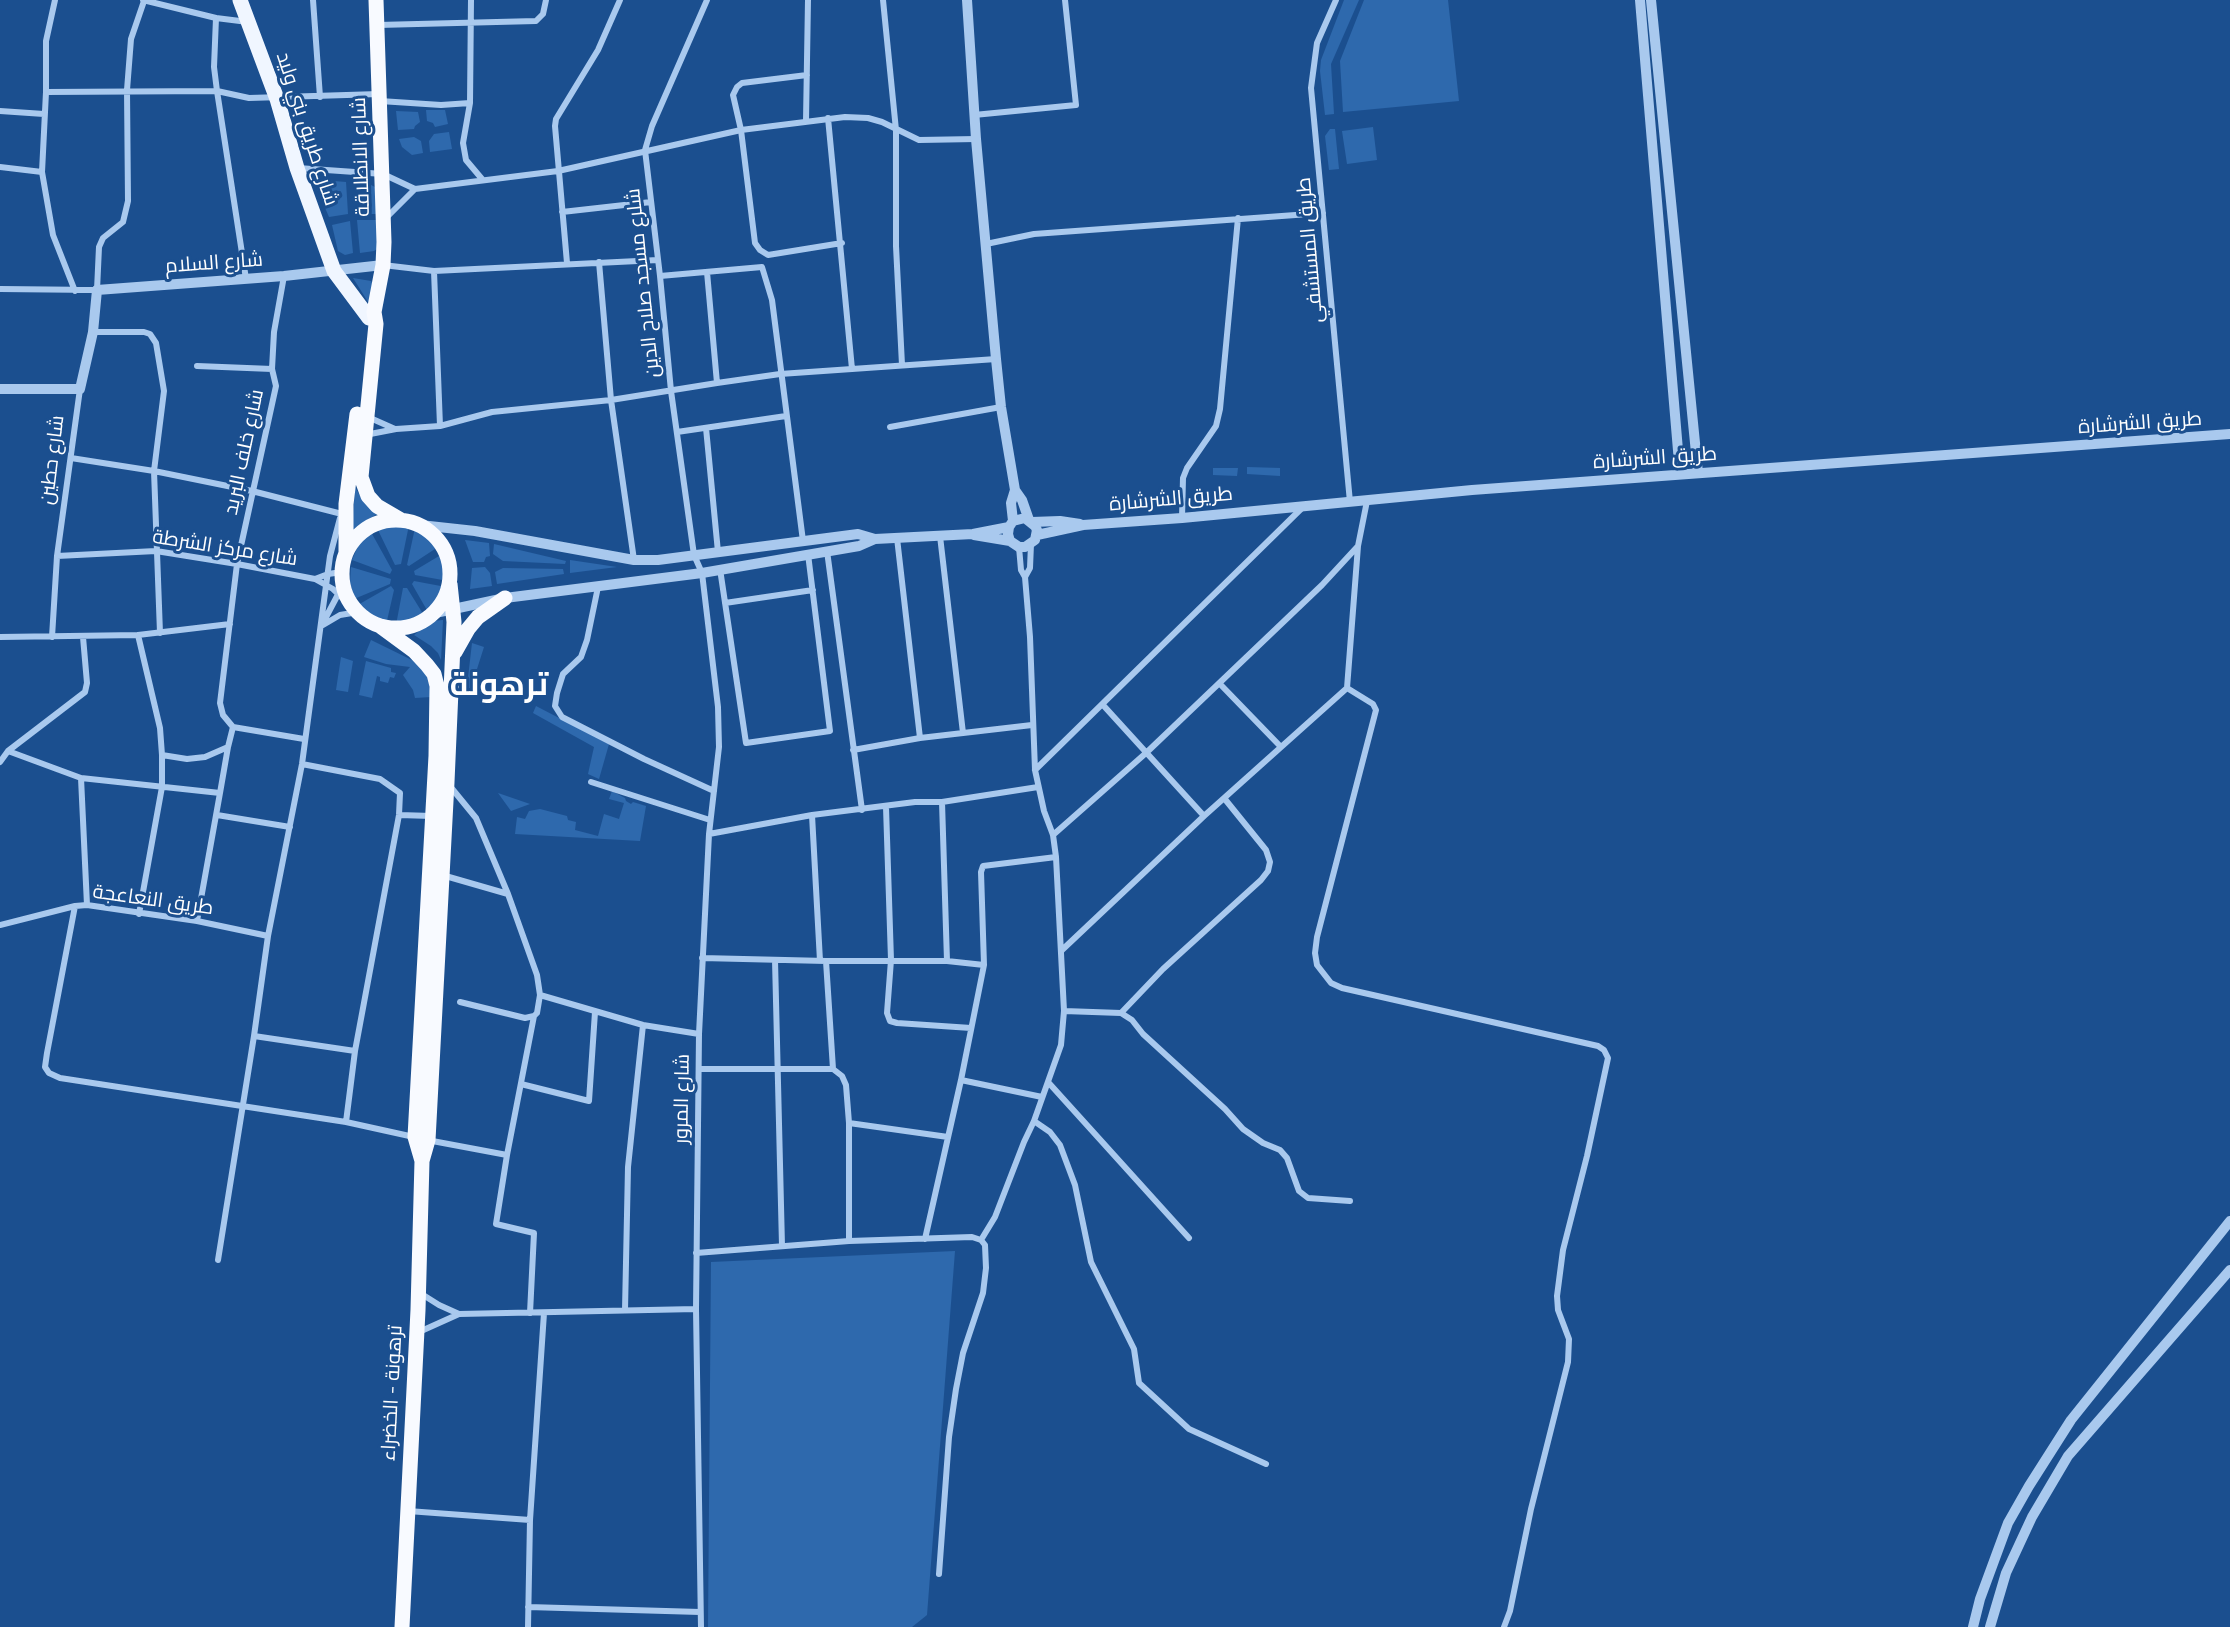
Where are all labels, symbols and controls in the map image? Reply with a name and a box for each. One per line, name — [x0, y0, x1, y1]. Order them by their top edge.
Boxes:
street label: شارع طريق بني وليد — [271, 49, 343, 209]
street label: شارع الانطلاقة — [347, 97, 375, 217]
street label: طريق المستشفي — [1292, 176, 1328, 324]
street label: شلرع مسجد صلاح الدين — [621, 187, 665, 379]
street label: شارع السلام — [164, 248, 264, 278]
street label: شارع خلف البريد — [219, 387, 269, 517]
street label: طريق الشرشارة — [2077, 407, 2203, 439]
street label: شارع حطين — [35, 414, 69, 506]
street label: طريق الشرشارة — [1592, 442, 1718, 474]
street label: طريق الشرشارة — [1108, 482, 1234, 516]
street label: شارع مركز الشرطة — [151, 525, 299, 571]
district label: ترهونة — [450, 666, 548, 704]
street label: طريق النعاعجة — [91, 880, 215, 920]
street label: شارع المرور — [669, 1054, 695, 1144]
street label: ترهونة - الخضراء — [376, 1324, 408, 1462]

